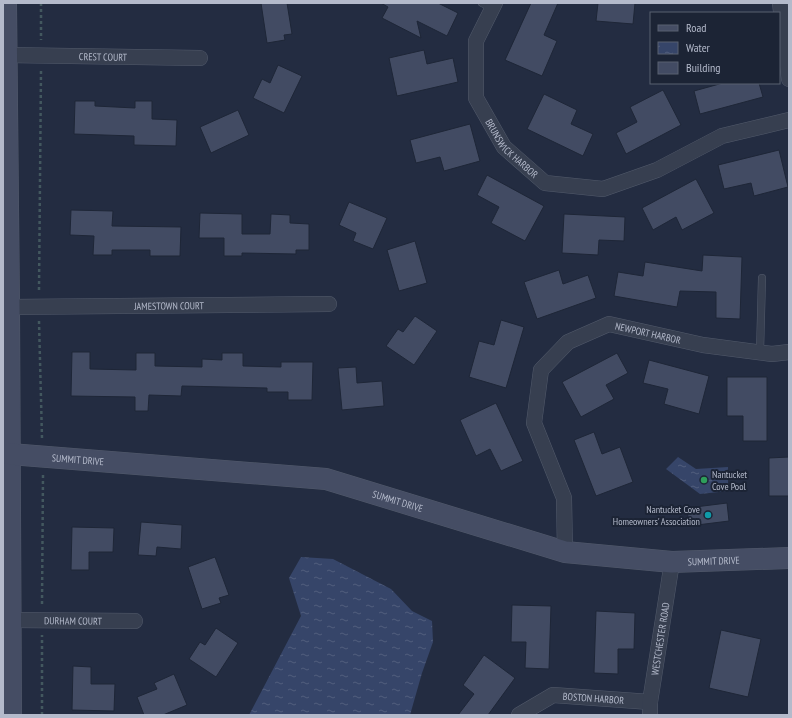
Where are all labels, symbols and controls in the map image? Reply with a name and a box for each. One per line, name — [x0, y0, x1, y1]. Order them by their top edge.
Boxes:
legend — [650, 12, 780, 84]
text: Road — [686, 20, 706, 35]
text: Water — [686, 40, 711, 55]
street label: CREST COURT — [79, 50, 128, 63]
text: Building — [686, 60, 721, 75]
street label: BRUNSWICK HARBOR — [483, 117, 541, 181]
street label: JAMESTOWN COURT — [133, 299, 204, 312]
street label: NEWPORT HARBOR — [614, 319, 682, 346]
street label: SUMMIT DRIVE — [51, 451, 104, 468]
place label: Nantucket Cove Pool — [712, 468, 747, 493]
marker: Nantucket Cove Pool — [699, 475, 709, 485]
street label: SUMMIT DRIVE — [371, 487, 425, 515]
place label: Nantucket Cove Homeowners' Association — [613, 503, 700, 528]
marker: Nantucket Cove Homeowners' Association — [703, 510, 713, 520]
street label: SUMMIT DRIVE — [687, 553, 740, 568]
street label: WESTCHESTER ROAD — [648, 601, 672, 676]
street label: DURHAM COURT — [44, 614, 102, 627]
street label: BOSTON HARBOR — [562, 689, 625, 707]

